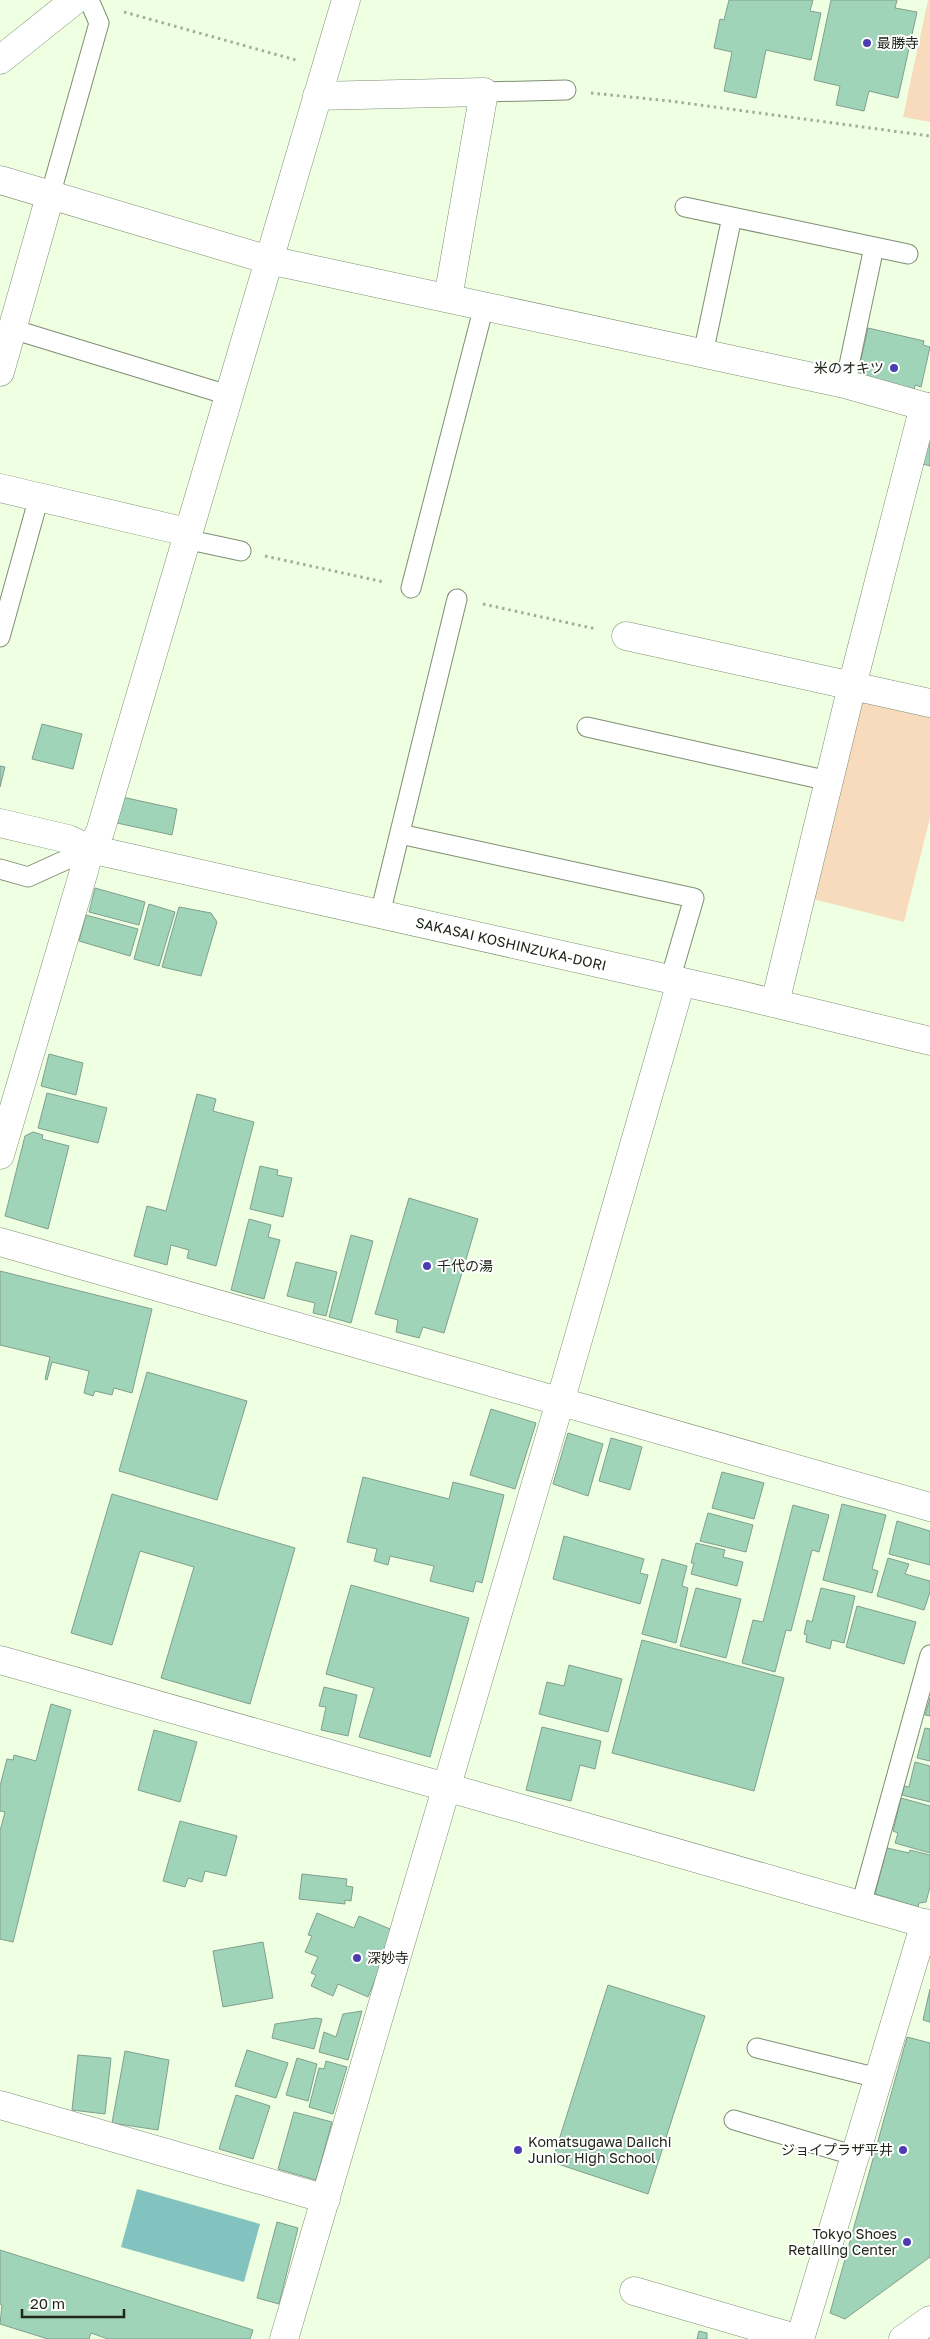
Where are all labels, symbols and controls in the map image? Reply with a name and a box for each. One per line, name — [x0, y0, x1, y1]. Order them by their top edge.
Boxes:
place label: 最勝寺 — [877, 34, 919, 51]
marker: 最勝寺 — [861, 37, 873, 49]
place label: 米のオキツ — [814, 359, 884, 376]
marker: 米のオキツ — [888, 362, 900, 374]
street label: SAKASAI KOSHINZUKA-DORI — [414, 913, 608, 974]
place label: 千代の湯 — [437, 1257, 493, 1274]
marker: 千代の湯 — [421, 1260, 433, 1272]
place label: 深妙寺 — [367, 1949, 409, 1966]
marker: 深妙寺 — [351, 1952, 363, 1964]
place label: Komatsugawa Daiichi Junior High School — [528, 2133, 672, 2166]
place label: ジョイプラザ平井 — [781, 2141, 893, 2158]
marker: Komatsugawa Daiichi Junior High School — [512, 2144, 524, 2156]
marker: ジョイプラザ平井 — [897, 2144, 909, 2156]
place label: Tokyo Shoes Retailing Center — [788, 2225, 898, 2258]
marker: Tokyo Shoes Retailing Center — [901, 2236, 913, 2248]
scale bar — [22, 2286, 125, 2318]
text: 20 m — [30, 2294, 65, 2312]

